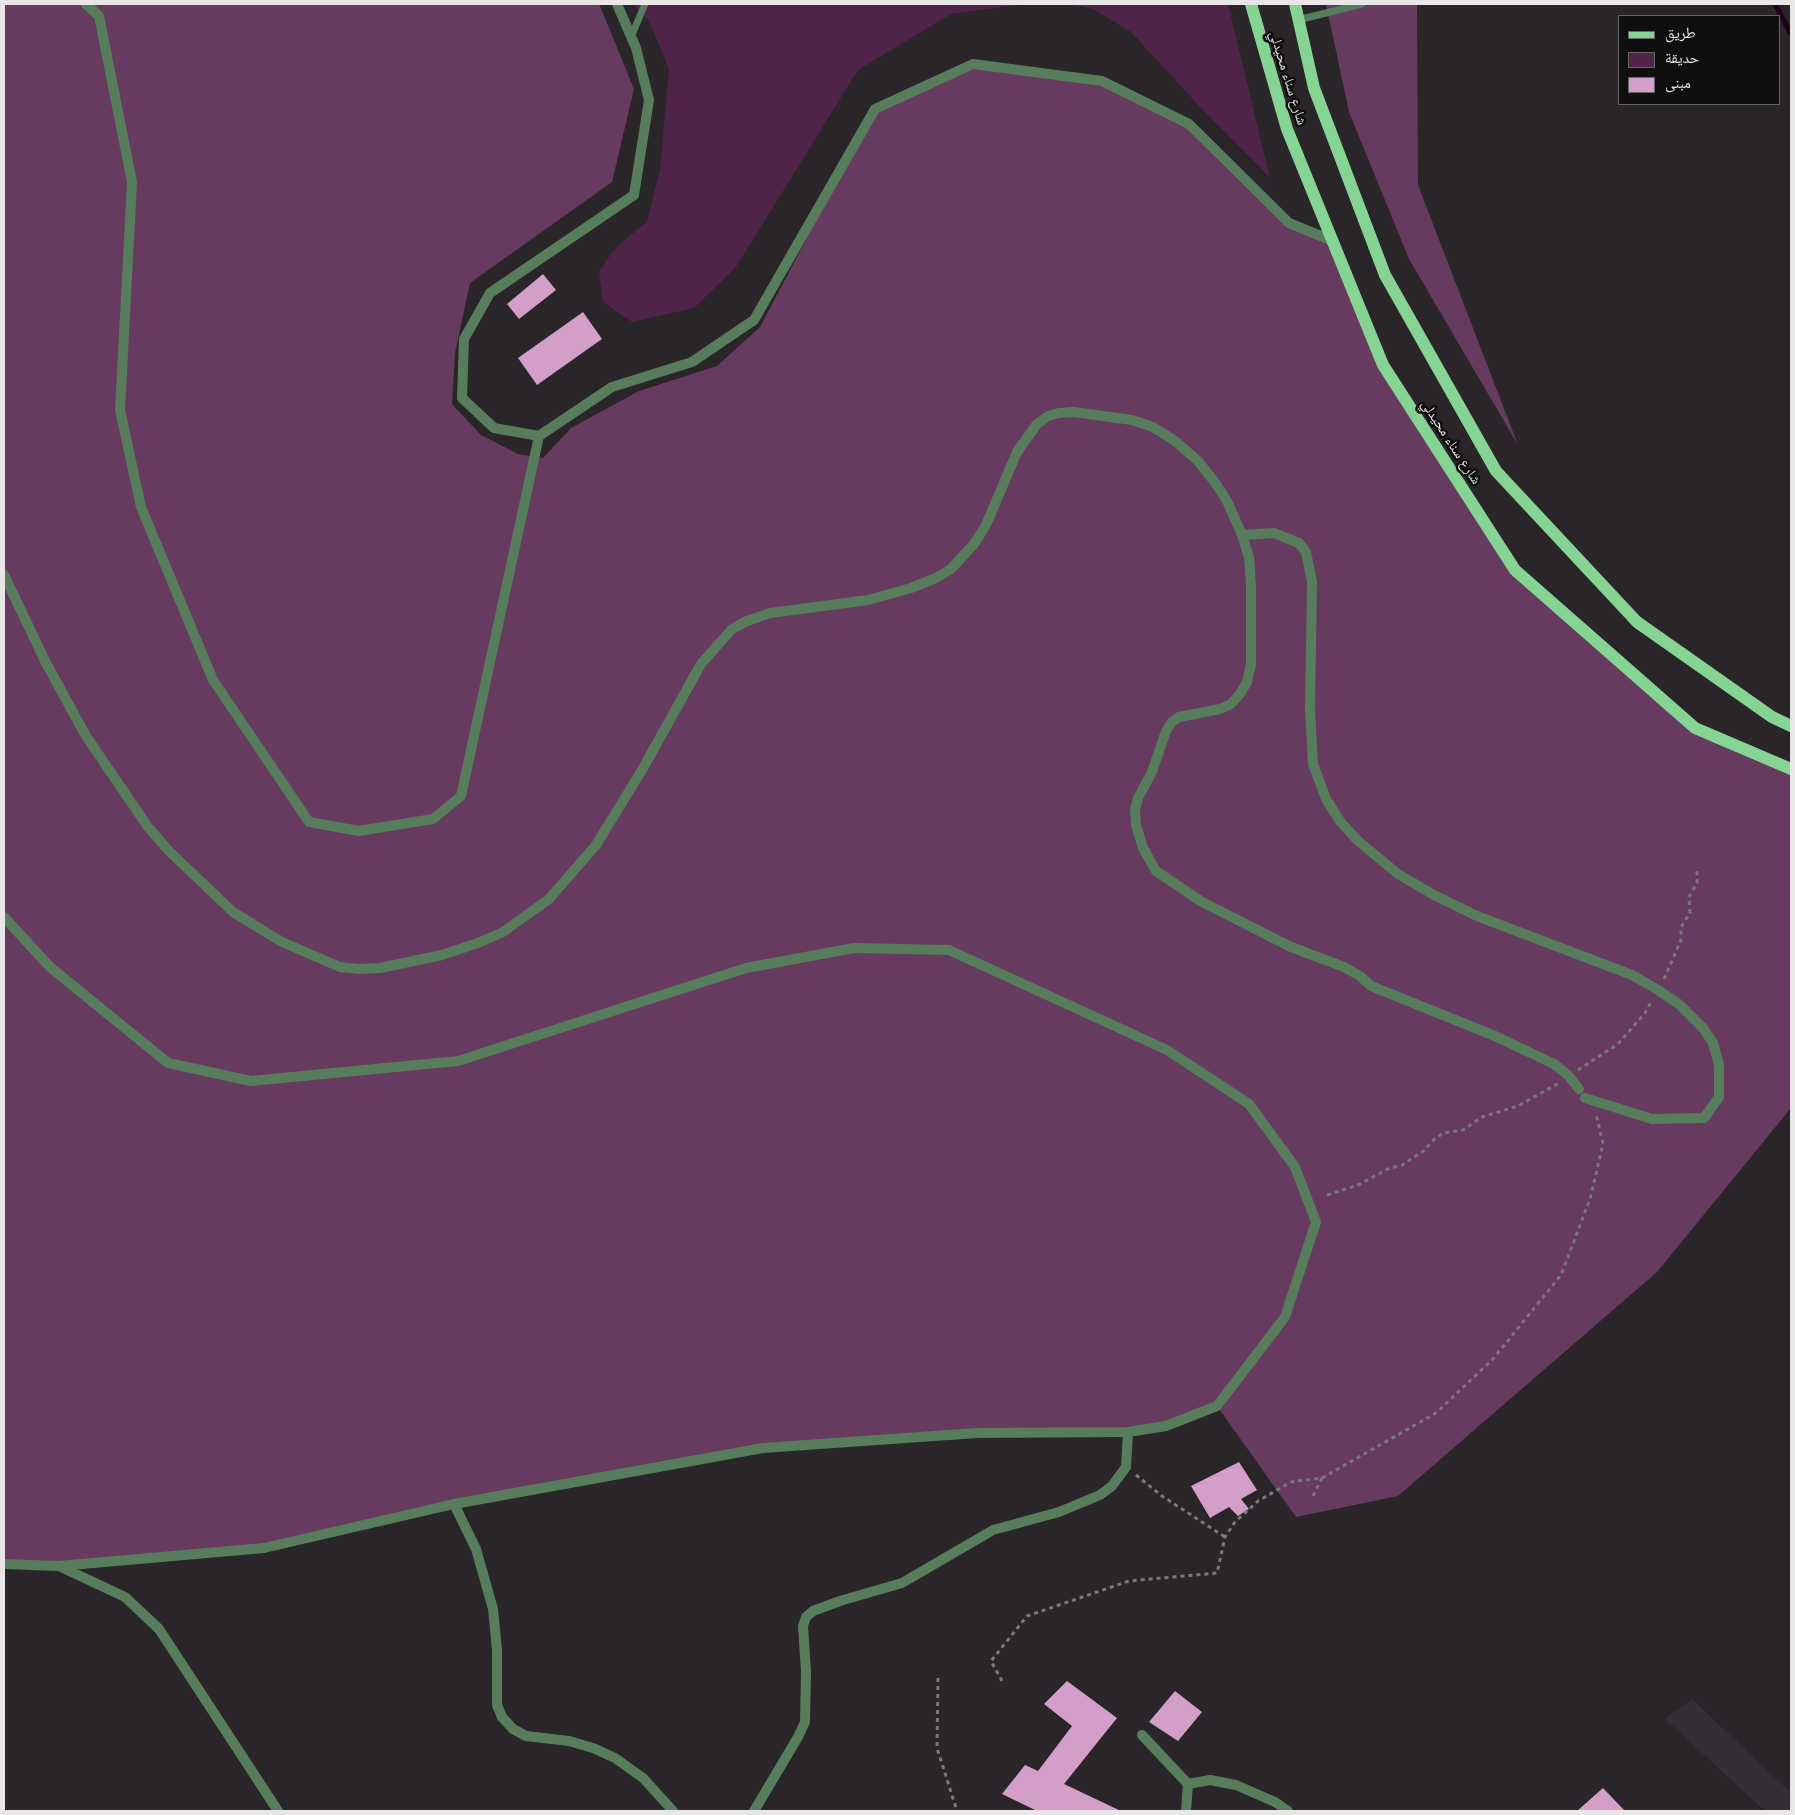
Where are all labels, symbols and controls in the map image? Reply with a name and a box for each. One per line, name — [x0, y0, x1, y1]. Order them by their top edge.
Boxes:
legend — [1618, 15, 1780, 105]
text: طريق — [1665, 23, 1696, 42]
street label: شارع سناء محيدلي — [1266, 29, 1310, 127]
text: حديقة — [1665, 48, 1699, 67]
text: مبنى — [1665, 73, 1691, 92]
street label: شارع سناء محيدلي — [1417, 397, 1485, 487]

